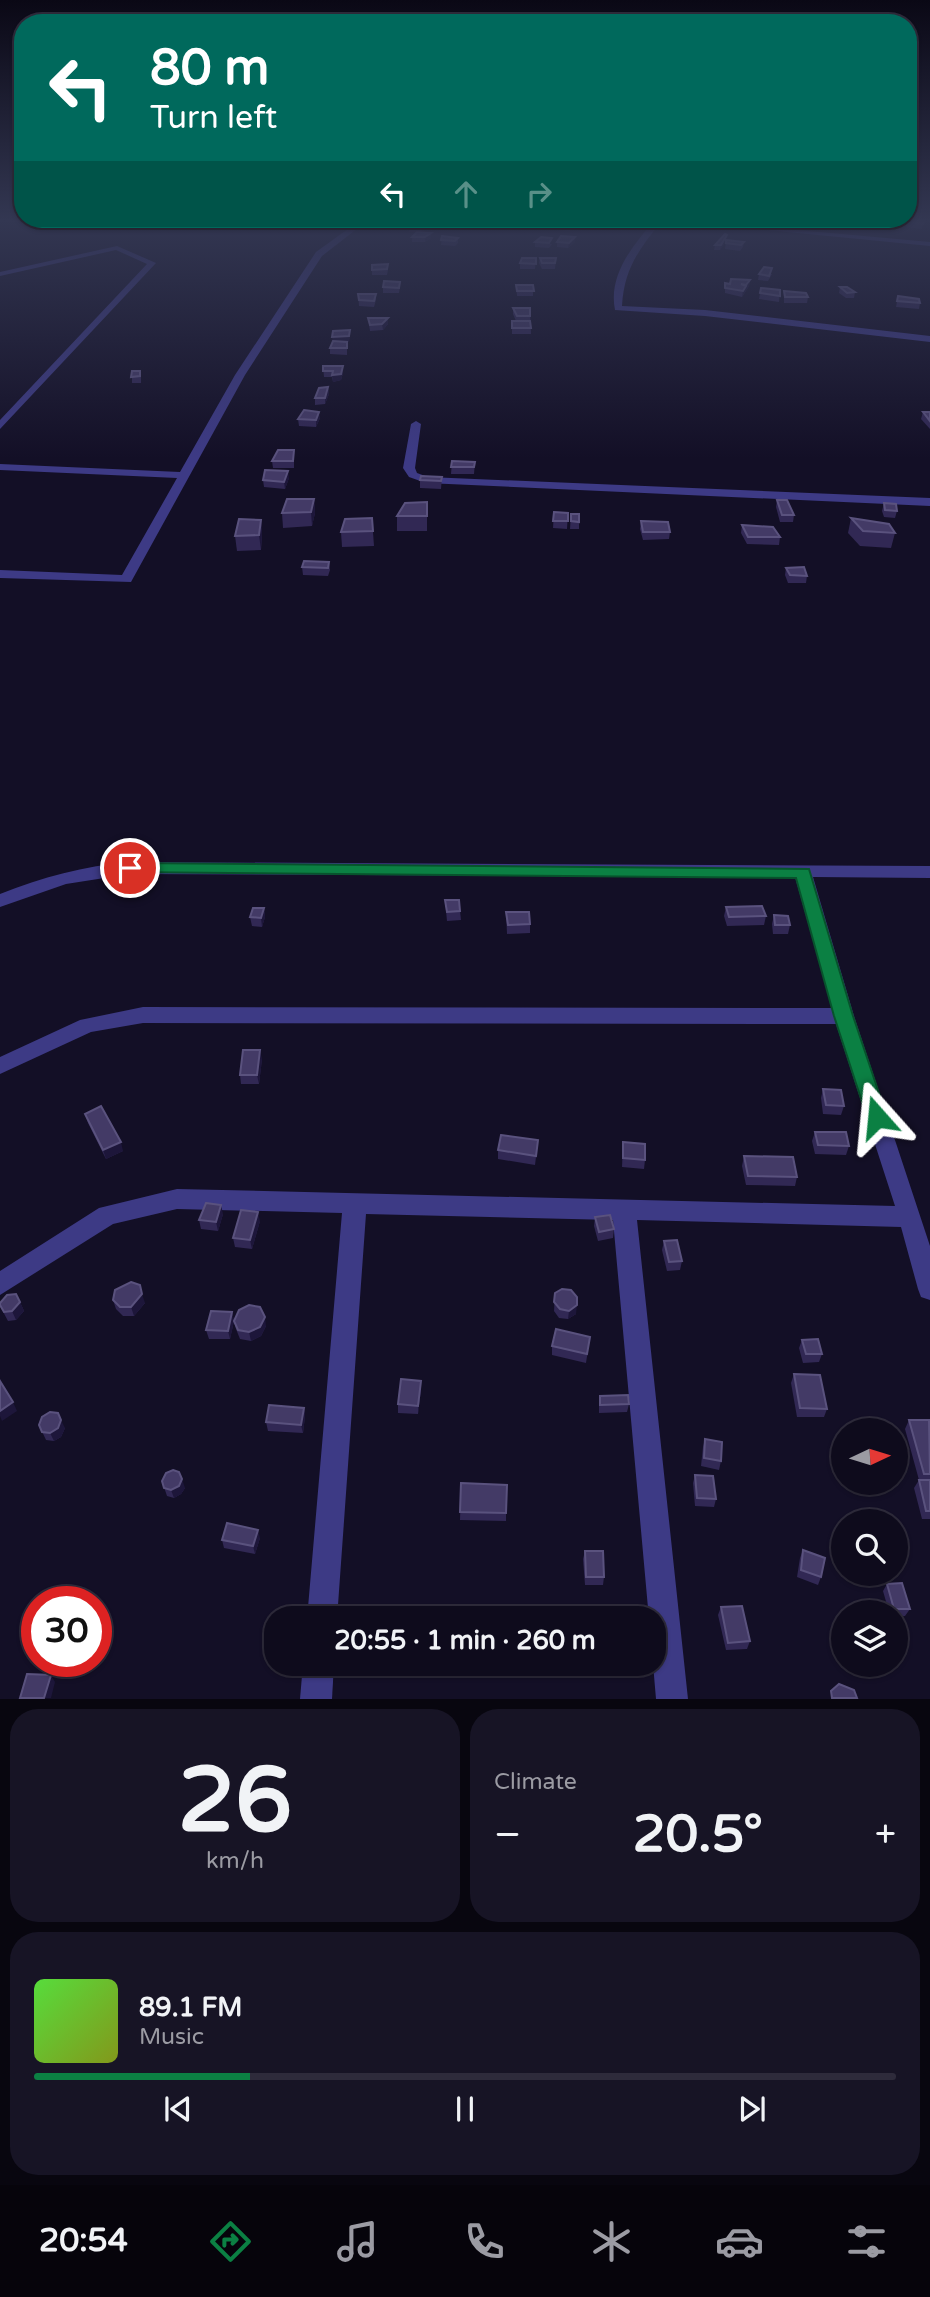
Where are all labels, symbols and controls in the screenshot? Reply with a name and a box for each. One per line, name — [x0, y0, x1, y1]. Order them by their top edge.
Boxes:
text: 80 m — [150, 39, 269, 98]
icon: left — [35, 42, 126, 133]
text: Turn left — [150, 99, 277, 137]
icon: left — [374, 175, 412, 213]
icon: ahead — [447, 175, 485, 213]
icon: right — [520, 175, 558, 213]
pin — [100, 838, 160, 898]
icon: arrive — [111, 849, 149, 887]
position arrow — [840, 1080, 914, 1154]
north arrow — [831, 1418, 908, 1494]
map controls — [831, 1418, 908, 1677]
button: search — [831, 1509, 908, 1586]
speed limit sign: 30 — [21, 1586, 112, 1677]
button: layers — [831, 1600, 908, 1677]
text: 20:55 · 1 min · 260 m — [334, 1625, 596, 1656]
text: 26 — [178, 1746, 292, 1856]
text: Climate — [494, 1768, 577, 1796]
text: 20.5° — [633, 1803, 763, 1866]
text: − — [494, 1812, 521, 1858]
text: + — [875, 1812, 896, 1858]
text: km/h — [206, 1847, 264, 1875]
text: 89.1 FM — [139, 1992, 242, 2023]
text: Music — [139, 2023, 204, 2051]
icon: previous — [159, 2090, 197, 2128]
icon: pause — [446, 2090, 484, 2128]
icon: next — [733, 2090, 771, 2128]
icon: directions — [206, 2217, 255, 2266]
icon: music — [333, 2217, 382, 2266]
icon: phone — [460, 2217, 509, 2266]
icon: climate — [587, 2217, 636, 2266]
icon: car — [715, 2217, 764, 2266]
icon: filters — [842, 2217, 891, 2266]
text: 20:54 — [39, 2222, 128, 2260]

